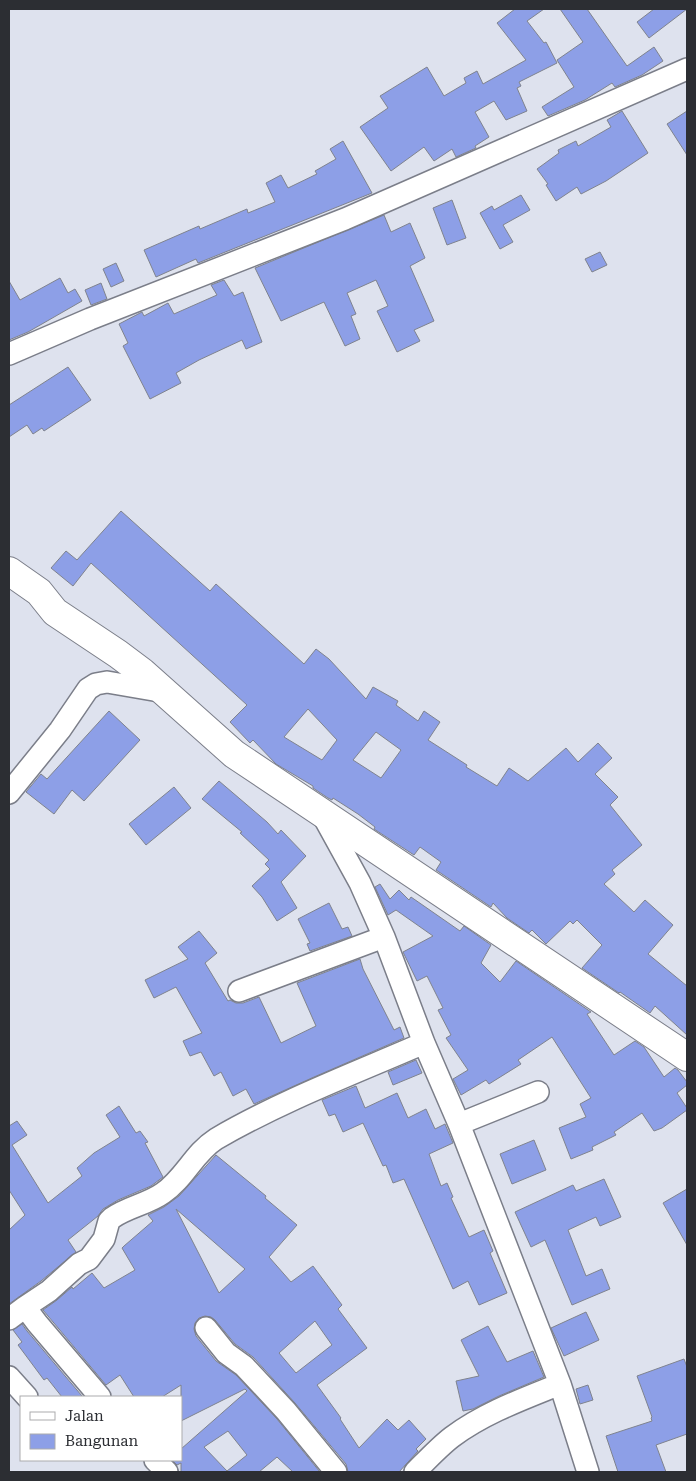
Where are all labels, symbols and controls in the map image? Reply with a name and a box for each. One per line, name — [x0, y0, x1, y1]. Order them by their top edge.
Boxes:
legend — [20, 1396, 182, 1461]
text: Jalan — [65, 1407, 104, 1425]
text: Bangunan — [65, 1432, 138, 1450]

